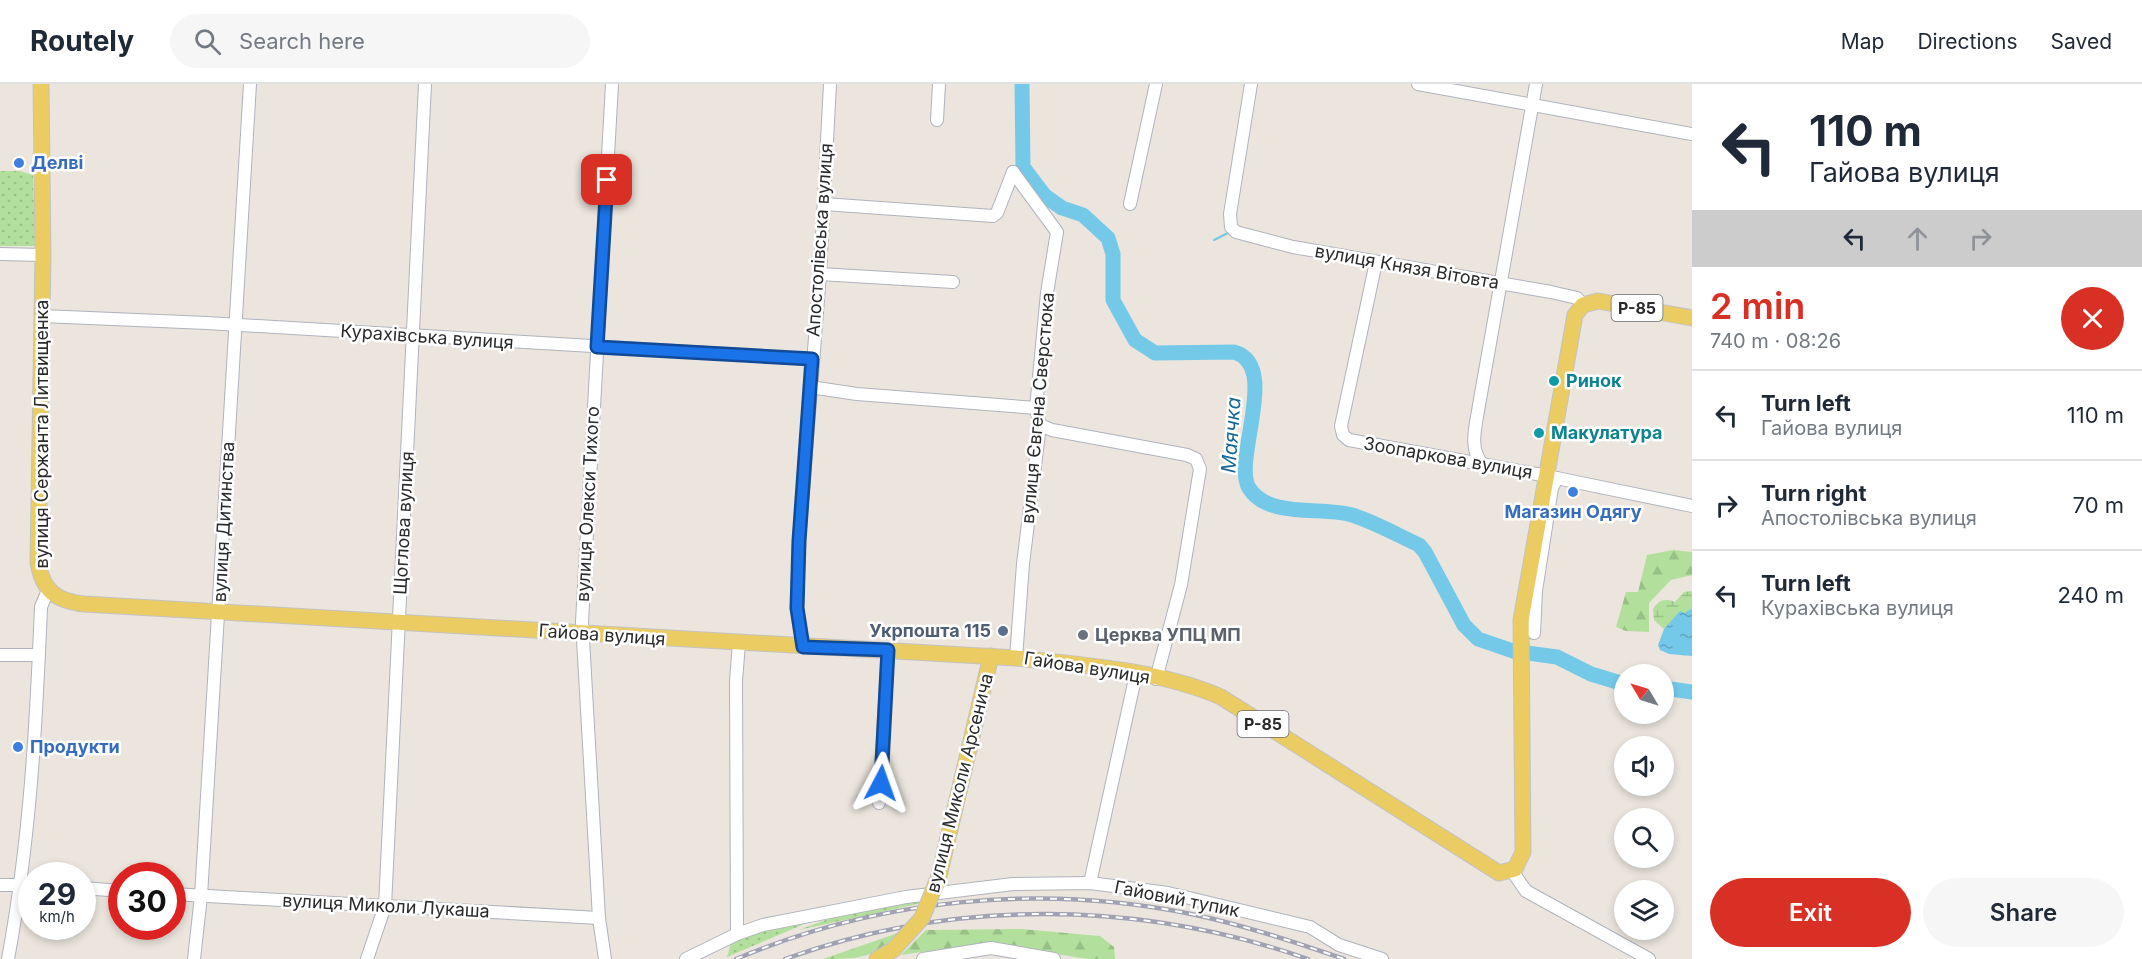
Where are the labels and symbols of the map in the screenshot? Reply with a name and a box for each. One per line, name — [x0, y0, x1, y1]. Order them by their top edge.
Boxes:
street label: Апостолівська вулиця — [802, 142, 837, 338]
place label: Делві — [31, 152, 83, 173]
pin — [581, 154, 632, 205]
marker: Делві — [12, 156, 26, 170]
street label: вулиця Князя Вітовта — [1313, 240, 1501, 293]
street label: вулиця Євгена Сверстюка — [1017, 291, 1058, 525]
road number: Р-85 — [1612, 295, 1662, 321]
street label: вулиця Сержанта Литвищенка — [31, 300, 52, 568]
street label: Курахівська вулиця — [340, 320, 514, 353]
place label: Ринок — [1566, 370, 1622, 391]
marker: Ринок — [1547, 374, 1561, 388]
water label: Маячка — [1216, 396, 1246, 474]
street label: вулиця Олекси Тихого — [572, 406, 603, 602]
place label: Макулатура — [1551, 422, 1663, 443]
marker: Макулатура — [1532, 426, 1546, 440]
street label: Зоопаркова вулиця — [1362, 432, 1534, 483]
street label: вулиця Дитинства — [209, 441, 238, 603]
street label: Щоглова вулиця — [389, 451, 418, 595]
marker: Магазин Одягу — [1566, 485, 1580, 499]
place label: Магазин Одягу — [1504, 501, 1642, 522]
street label: Гайова вулиця — [538, 620, 666, 649]
place label: Укрпошта 115 — [869, 620, 991, 641]
marker: Укрпошта 115 — [996, 624, 1010, 638]
place label: Церква УПЦ МП — [1095, 624, 1241, 645]
marker: Церква УПЦ МП — [1076, 628, 1090, 642]
street label: Гайова вулиця — [1023, 647, 1152, 688]
north arrow — [1614, 664, 1674, 724]
street label: вулиця Миколи Арсенича — [922, 671, 997, 895]
road number: Р-85 — [1238, 711, 1288, 737]
place label: Продукти — [30, 736, 120, 757]
marker: Продукти — [11, 740, 25, 754]
position arrow — [849, 751, 913, 815]
speed limit sign: 30 — [108, 862, 186, 940]
street label: Гайовий тупик — [1113, 876, 1242, 921]
street label: вулиця Миколи Лукаша — [282, 890, 490, 921]

